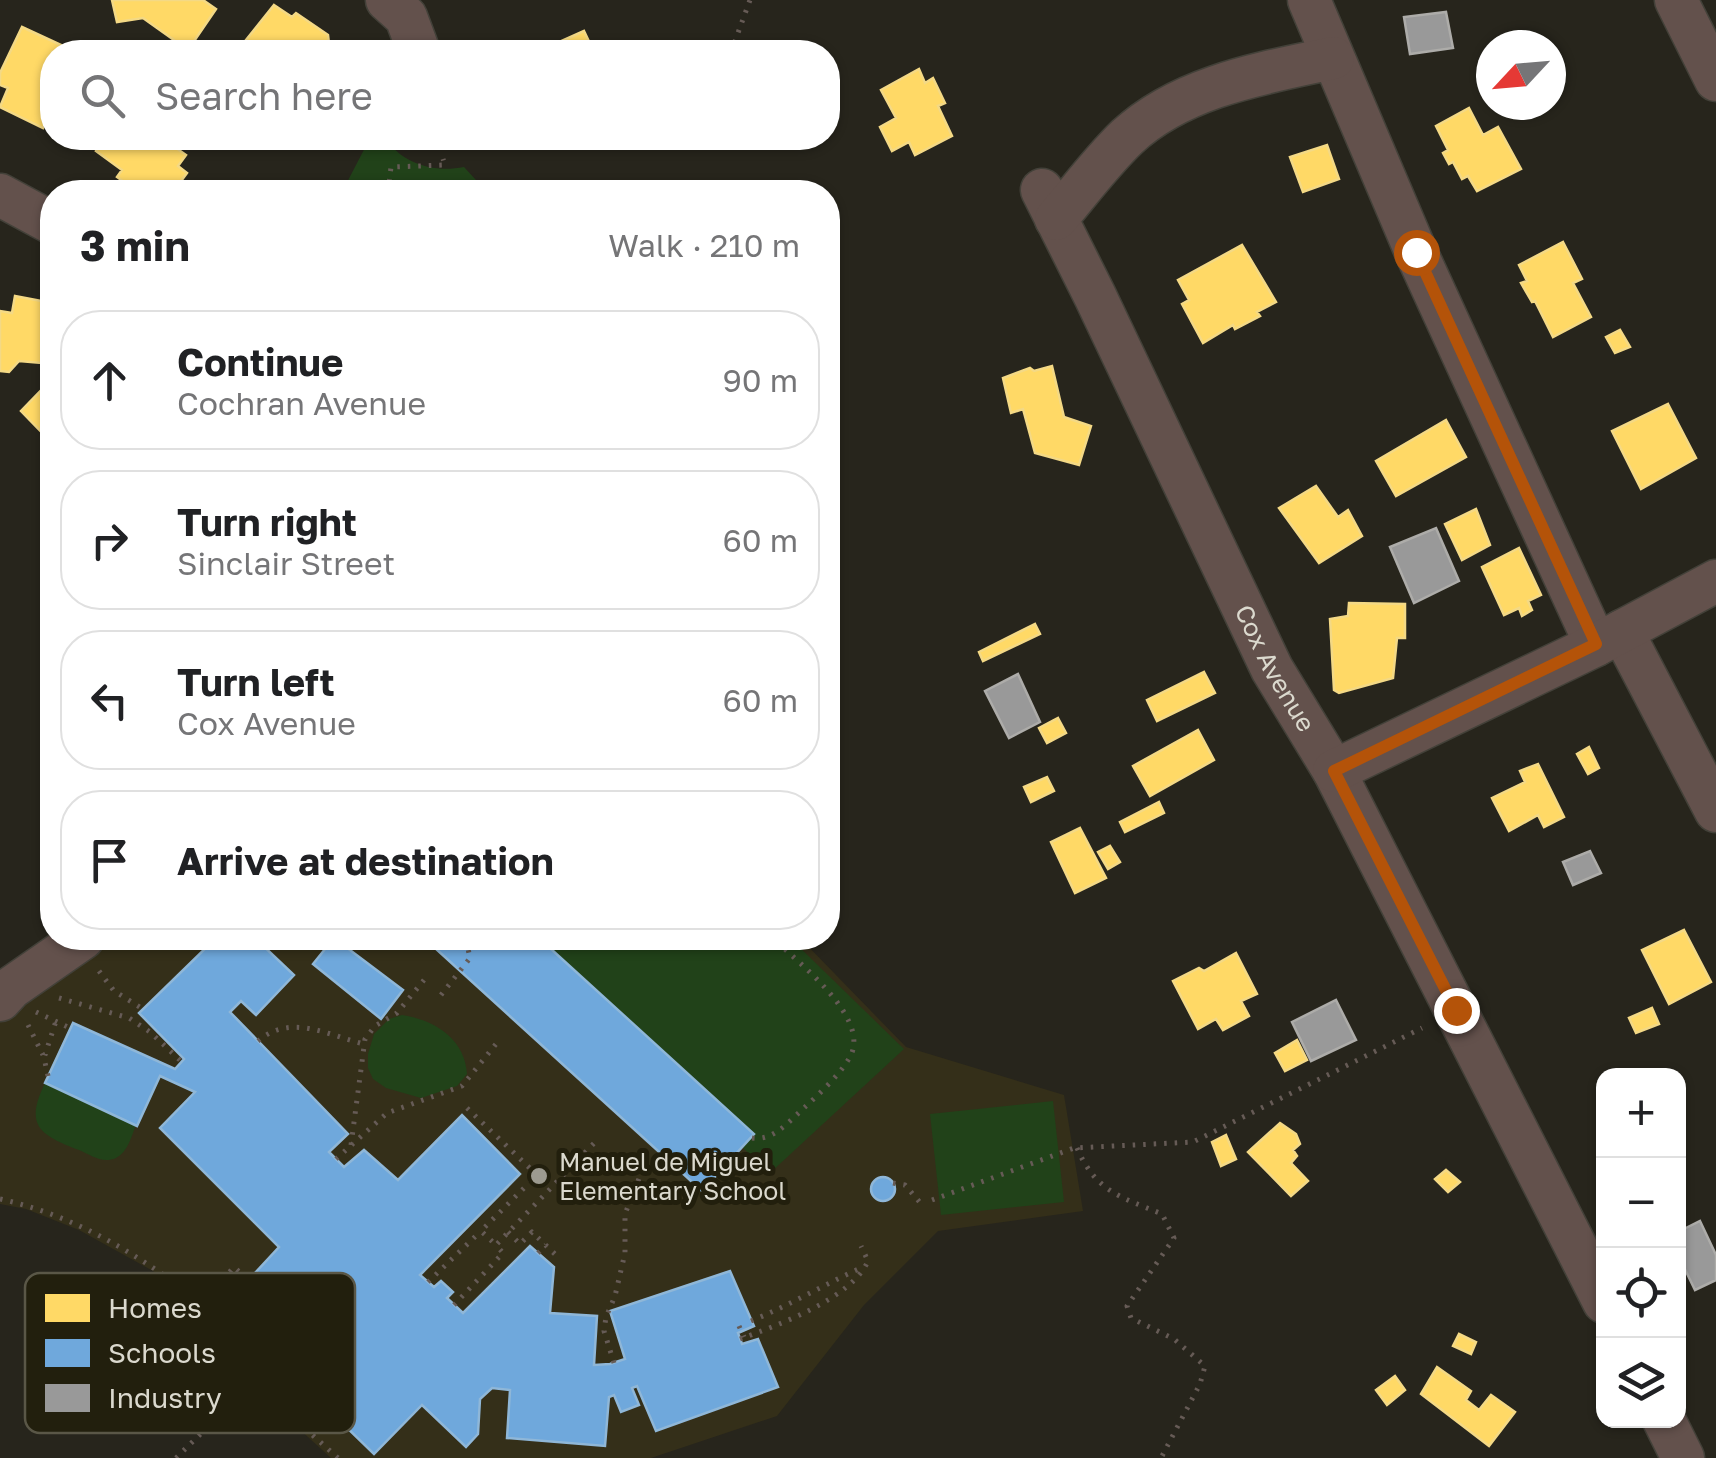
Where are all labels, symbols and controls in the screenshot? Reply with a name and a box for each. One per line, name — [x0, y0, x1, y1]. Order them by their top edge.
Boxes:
north arrow — [1476, 30, 1566, 120]
search box — [40, 40, 840, 150]
icon: search — [75, 68, 130, 123]
text: Search here — [155, 73, 373, 118]
text: 3 min — [80, 220, 190, 270]
text: Walk · 210 m — [608, 226, 800, 264]
route start — [1394, 230, 1440, 276]
text: Continue — [177, 339, 343, 384]
icon: ahead — [82, 353, 137, 408]
text: 90 m — [722, 361, 798, 399]
text: Cochran Avenue — [177, 384, 426, 422]
text: Turn right — [177, 499, 357, 544]
icon: right — [82, 513, 137, 568]
text: 60 m — [722, 521, 798, 559]
text: Sinclair Street — [177, 544, 395, 582]
street label: Cox Avenue — [1229, 600, 1322, 737]
text: Turn left — [177, 659, 335, 704]
icon: left — [82, 673, 137, 728]
text: 60 m — [722, 681, 798, 719]
text: Cox Avenue — [177, 704, 356, 742]
icon: arrive — [82, 833, 137, 888]
text: Arrive at destination — [177, 838, 554, 883]
route end — [1434, 988, 1480, 1034]
map controls — [1596, 1068, 1686, 1428]
button: + — [1596, 1068, 1686, 1158]
place label: Manuel de Miguel Elementary School — [559, 1146, 786, 1206]
button: − — [1596, 1158, 1686, 1248]
marker: Manuel de Miguel Elementary School — [528, 1165, 550, 1187]
button: locate — [1596, 1248, 1686, 1338]
legend — [25, 1273, 355, 1433]
text: Homes — [108, 1291, 202, 1324]
text: Schools — [108, 1336, 216, 1369]
button: layers — [1596, 1338, 1686, 1428]
text: Industry — [108, 1381, 222, 1414]

